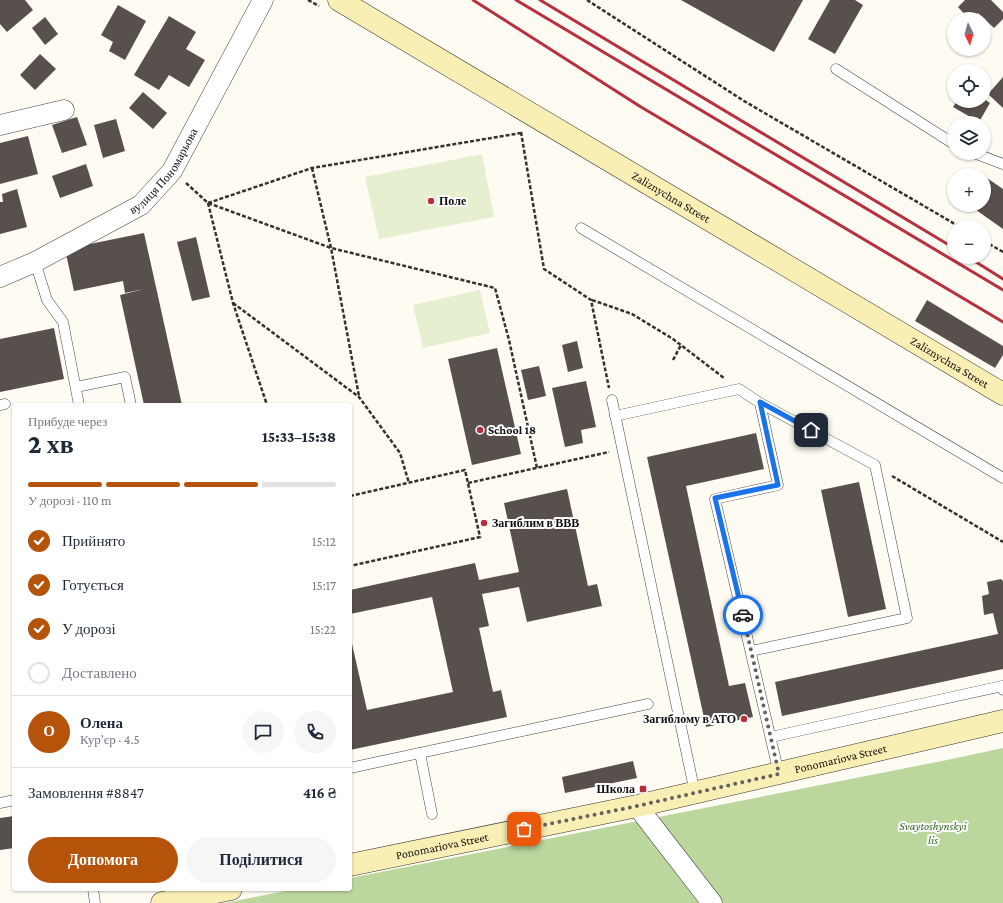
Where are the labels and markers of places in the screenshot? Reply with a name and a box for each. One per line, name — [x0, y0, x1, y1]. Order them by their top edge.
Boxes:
place label: Поле — [439, 194, 467, 208]
marker: Поле — [426, 196, 436, 206]
pin — [794, 413, 828, 447]
place label: School 18 — [488, 423, 536, 437]
marker: School 18 — [475, 425, 485, 435]
place label: Загиблим в ВВВ — [492, 516, 579, 530]
marker: Загиблим в ВВВ — [479, 518, 489, 528]
place label: Загиблому в АТО — [643, 712, 736, 726]
marker: Загиблому в АТО — [739, 714, 749, 724]
place label: Школа — [596, 782, 635, 796]
marker: Школа — [638, 784, 648, 794]
pin — [507, 812, 541, 846]

